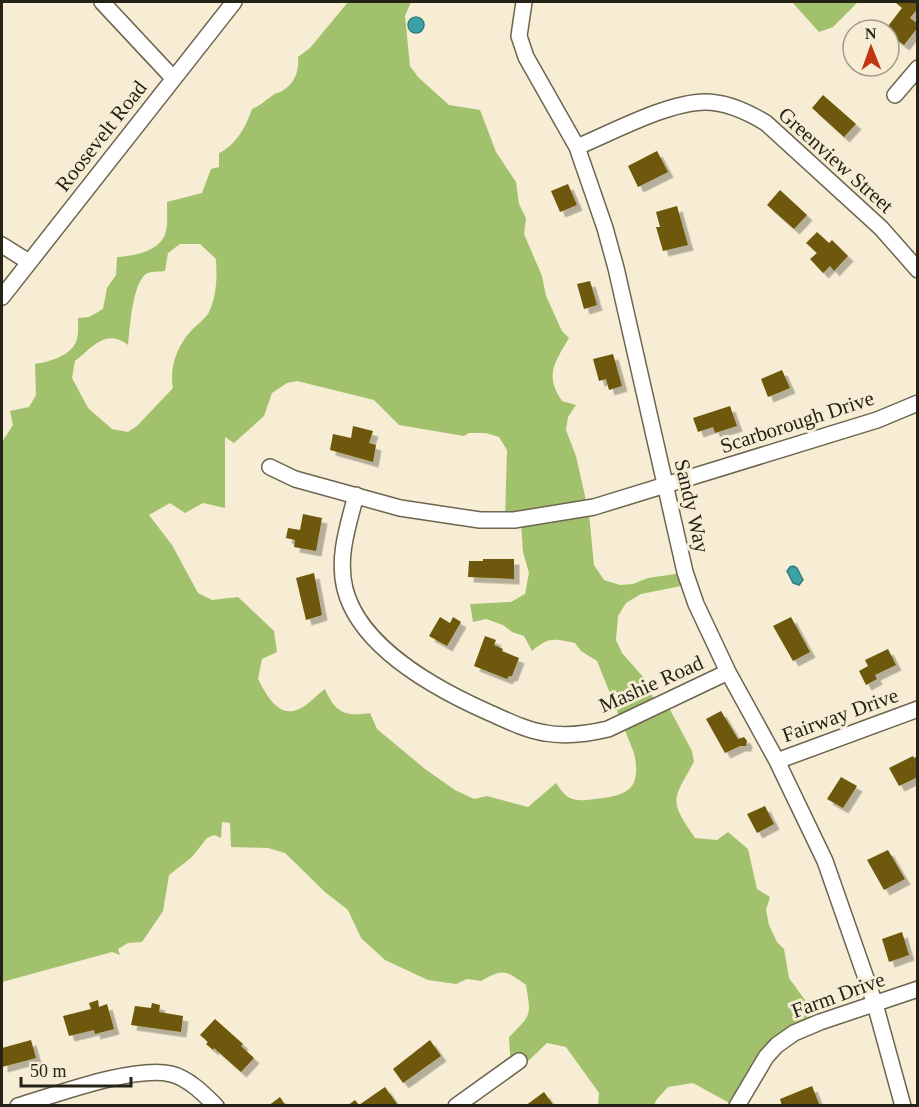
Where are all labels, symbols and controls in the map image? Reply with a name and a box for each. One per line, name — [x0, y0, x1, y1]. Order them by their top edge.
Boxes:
north arrow — [841, 18, 901, 78]
text: N — [865, 25, 877, 42]
street label: Roosevelt Road — [50, 76, 152, 196]
street label: Greenview Street — [774, 102, 899, 218]
street label: Scarborough Drive — [717, 386, 877, 458]
street label: Sandy Way — [670, 457, 715, 556]
street label: Mashie Road — [595, 650, 707, 718]
street label: Fairway Drive — [779, 683, 901, 747]
street label: Farm Drive — [788, 967, 888, 1023]
scale bar — [21, 1050, 130, 1088]
text: 50 m — [30, 1061, 67, 1081]

